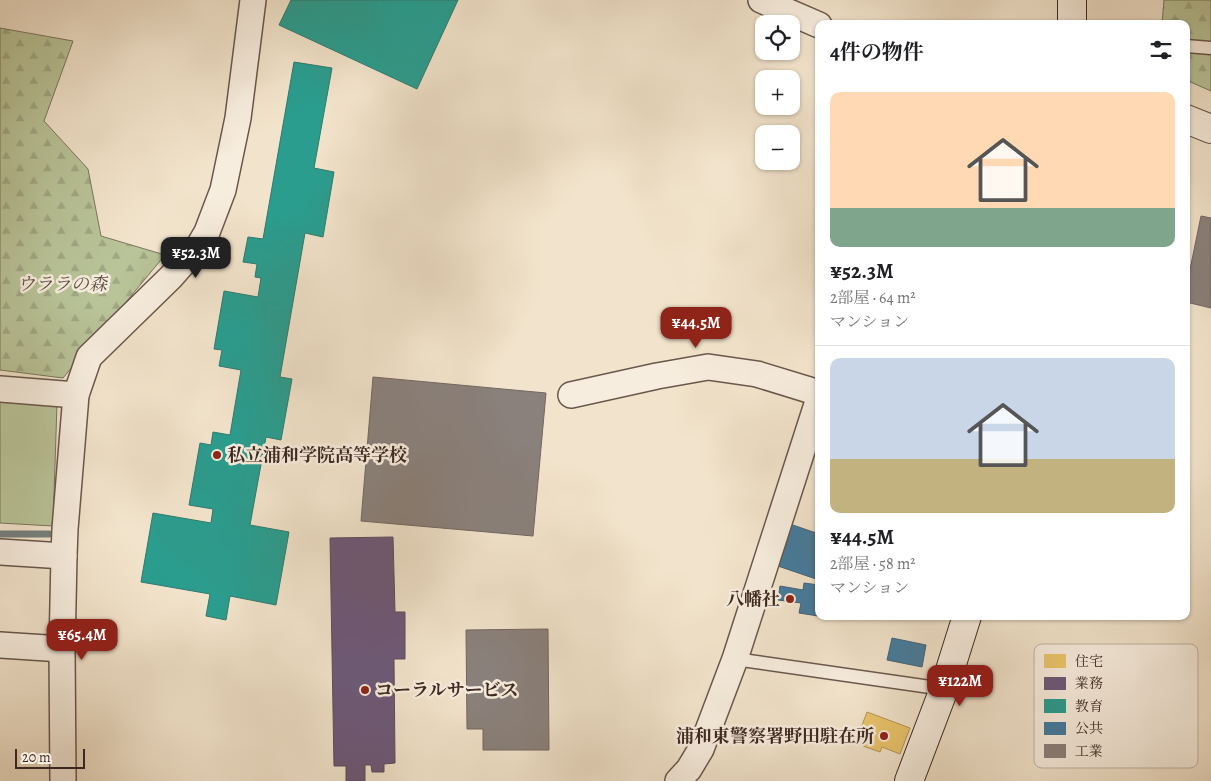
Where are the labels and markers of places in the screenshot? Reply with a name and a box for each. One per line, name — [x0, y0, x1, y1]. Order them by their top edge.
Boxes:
pin: ¥52.3M — [155, 236, 237, 279]
pin: ¥44.5M — [655, 306, 737, 349]
place label: 私立浦和学院高等学校 — [227, 443, 407, 467]
marker: 私立浦和学院高等学校 — [211, 449, 223, 461]
place label: 八幡社 — [726, 587, 780, 611]
marker: 八幡社 — [784, 593, 796, 605]
pin: ¥65.4M — [41, 618, 123, 661]
pin: ¥122M — [925, 664, 995, 707]
place label: コーラルサービス — [375, 678, 518, 702]
marker: コーラルサービス — [359, 684, 371, 696]
place label: 浦和東警察署野田駐在所 — [676, 724, 874, 748]
marker: 浦和東警察署野田駐在所 — [878, 730, 890, 742]

